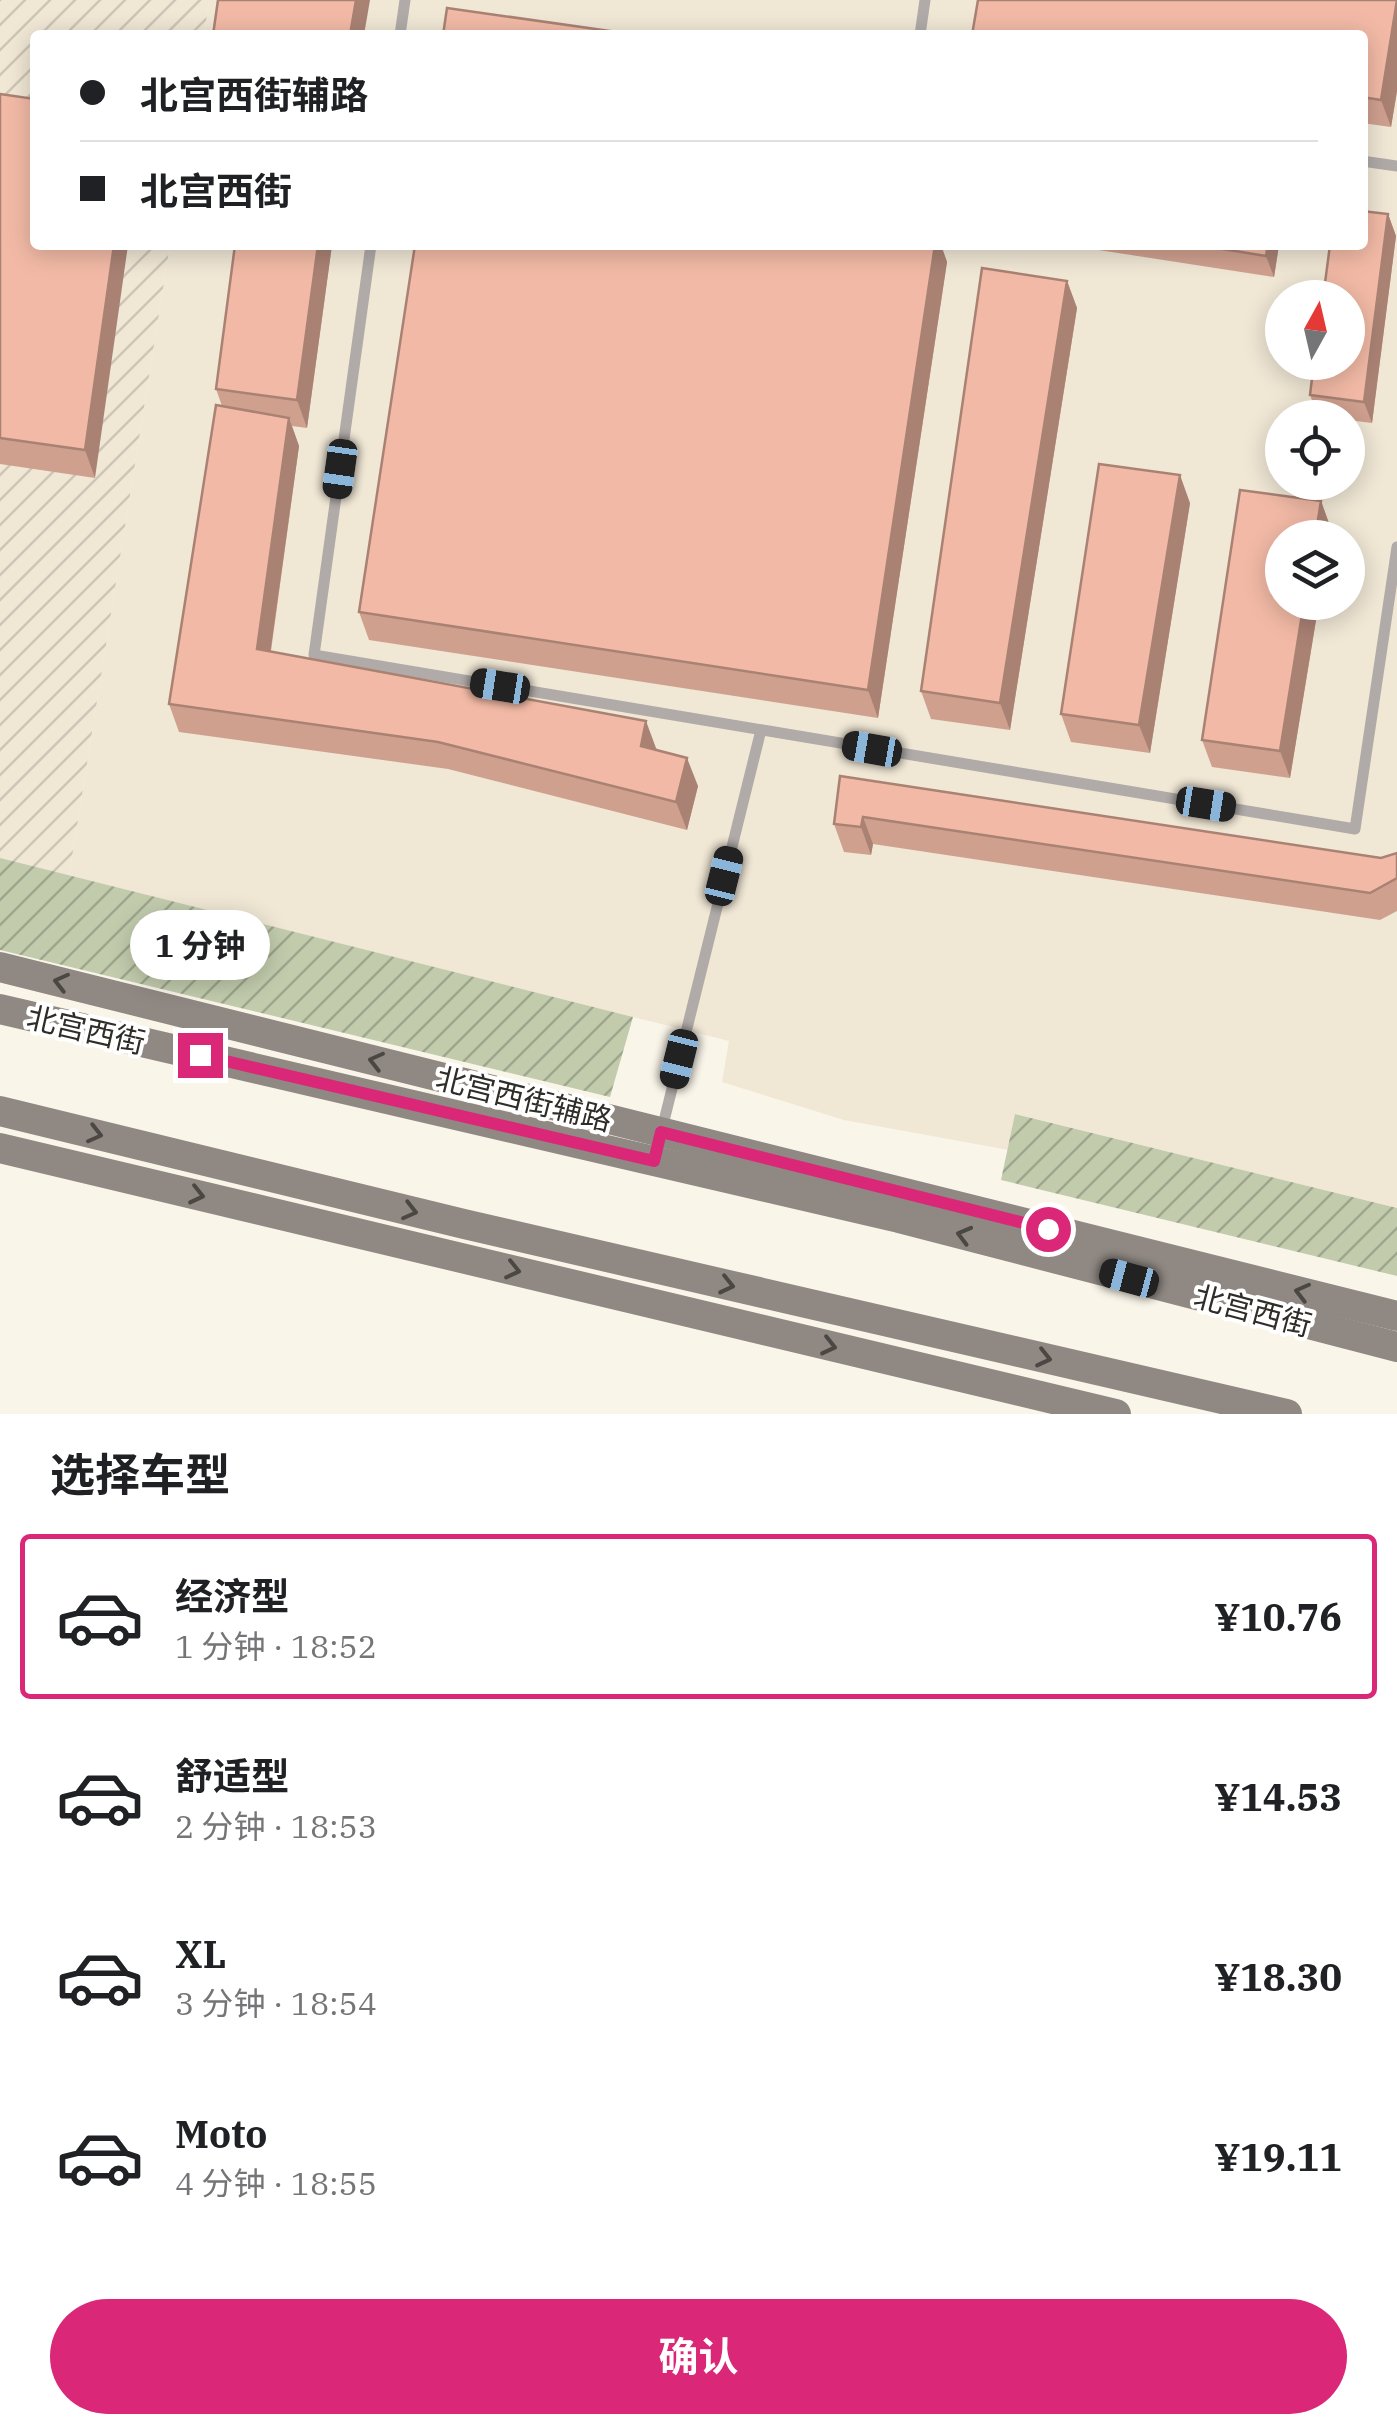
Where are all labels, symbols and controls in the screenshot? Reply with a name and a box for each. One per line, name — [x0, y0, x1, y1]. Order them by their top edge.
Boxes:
text: 北宫西街辅路 — [140, 70, 368, 119]
text: 北宫西街 — [140, 166, 292, 215]
north arrow — [1265, 280, 1365, 380]
map controls — [1265, 280, 1365, 620]
button: locate — [1265, 400, 1365, 500]
car — [321, 437, 359, 501]
button: layers — [1265, 520, 1365, 620]
car — [468, 666, 532, 706]
car — [840, 729, 904, 769]
car — [1174, 784, 1238, 824]
car — [702, 843, 746, 909]
callout: 1 分钟 — [130, 910, 270, 980]
text: 1 分钟 — [155, 924, 245, 966]
one-way arrow — [53, 973, 70, 994]
street label: 北宫西街 — [23, 997, 149, 1061]
car — [657, 1026, 701, 1092]
route end — [178, 1033, 223, 1078]
one-way arrow — [368, 1052, 385, 1073]
street label: 北宫西街辅路 — [432, 1057, 616, 1139]
one-way arrow — [86, 1122, 103, 1143]
one-way arrow — [188, 1183, 205, 1204]
one-way arrow — [401, 1199, 418, 1220]
route start — [1026, 1207, 1071, 1252]
one-way arrow — [956, 1225, 973, 1246]
car — [1096, 1256, 1162, 1300]
one-way arrow — [504, 1258, 521, 1279]
one-way arrow — [718, 1273, 735, 1294]
street label: 北宫西街 — [1190, 1276, 1316, 1344]
one-way arrow — [1294, 1283, 1311, 1304]
one-way arrow — [820, 1334, 837, 1355]
one-way arrow — [1035, 1346, 1052, 1367]
text: 选择车型 — [50, 1445, 230, 1503]
text: 经济型 — [175, 1571, 289, 1620]
icon: car — [55, 1572, 145, 1662]
text: ¥10.76 — [1214, 1592, 1342, 1641]
text: 1 分钟 · 18:52 — [175, 1625, 377, 1667]
text: 舒适型 — [175, 1751, 289, 1800]
icon: car — [55, 1752, 145, 1842]
text: ¥14.53 — [1214, 1772, 1342, 1821]
text: 2 分钟 · 18:53 — [175, 1805, 377, 1847]
text: XL — [175, 1929, 226, 1978]
icon: car — [55, 1932, 145, 2022]
text: ¥18.30 — [1214, 1952, 1342, 2001]
text: 3 分钟 · 18:54 — [175, 1982, 377, 2024]
text: Moto — [175, 2109, 267, 2158]
icon: car — [55, 2112, 145, 2202]
text: ¥19.11 — [1214, 2132, 1342, 2181]
text: 4 分钟 · 18:55 — [175, 2162, 377, 2204]
button: 确认 — [50, 2299, 1347, 2414]

